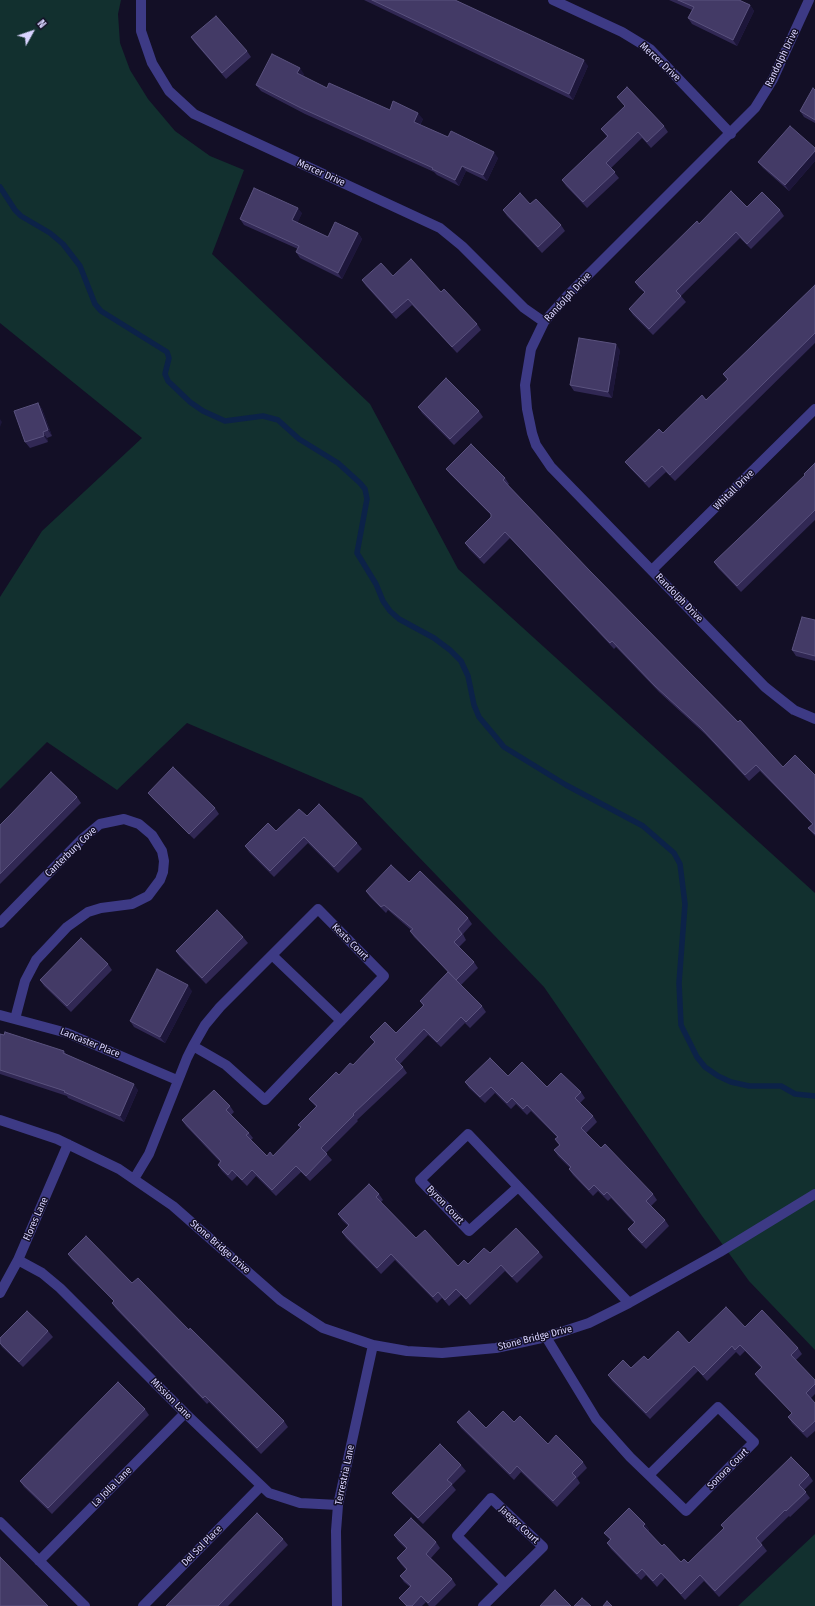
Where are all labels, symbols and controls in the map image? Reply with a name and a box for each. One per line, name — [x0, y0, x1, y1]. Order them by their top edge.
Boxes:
north arrow — [12, 12, 52, 52]
text: N — [34, 17, 49, 31]
street label: Randolph Drive — [763, 27, 801, 89]
street label: Mercer Drive — [637, 40, 683, 84]
street label: Mercer Drive — [295, 157, 347, 189]
street label: Randolph Drive — [542, 270, 594, 324]
street label: Whitall Drive — [711, 467, 757, 513]
street label: Randolph Drive — [653, 571, 705, 625]
street label: Canterbury Cove — [43, 824, 99, 880]
street label: Keats Court — [329, 921, 371, 963]
street label: Lancaster Place — [58, 1026, 122, 1060]
street label: Byron Court — [424, 1184, 466, 1226]
street label: Flores Lane — [21, 1195, 51, 1243]
street label: Stone Bridge Drive — [187, 1218, 253, 1276]
street label: Stone Bridge Drive — [497, 1323, 573, 1353]
street label: Mission Lane — [148, 1376, 194, 1422]
street label: Terrestria Lane — [333, 1444, 357, 1506]
street label: Sonora Court — [705, 1446, 751, 1492]
street label: La Jolla Lane — [90, 1465, 134, 1509]
street label: Jaeger Court — [497, 1504, 541, 1546]
street label: Del Sol Place — [179, 1523, 225, 1569]

